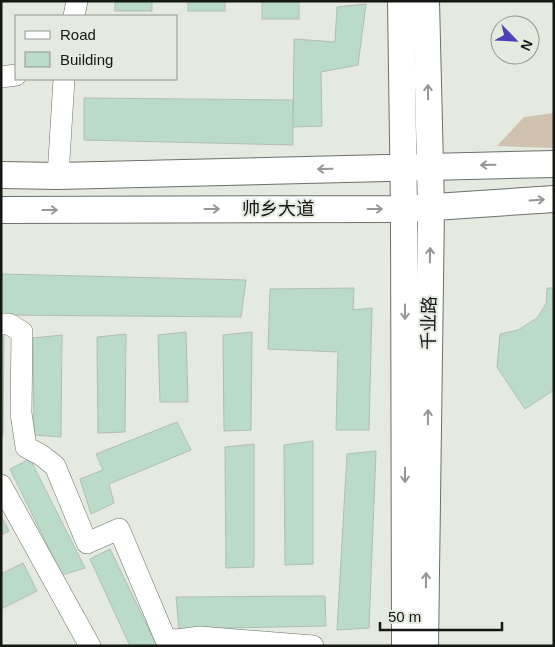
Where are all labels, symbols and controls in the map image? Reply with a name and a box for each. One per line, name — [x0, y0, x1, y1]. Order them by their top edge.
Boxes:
legend — [15, 15, 178, 80]
north arrow — [490, 15, 540, 65]
text: Road — [60, 26, 96, 43]
text: N — [518, 37, 536, 53]
text: Building — [60, 51, 113, 68]
one-way arrow — [423, 84, 433, 100]
one-way arrow — [480, 160, 496, 170]
one-way arrow — [317, 165, 333, 174]
one-way arrow — [529, 195, 545, 205]
street label: 帅乡大道 — [242, 199, 314, 219]
one-way arrow — [204, 204, 220, 214]
one-way arrow — [366, 204, 383, 214]
one-way arrow — [42, 205, 58, 215]
one-way arrow — [425, 247, 435, 263]
street label: 千业路 — [419, 296, 439, 350]
one-way arrow — [400, 304, 410, 320]
one-way arrow — [423, 409, 433, 426]
one-way arrow — [400, 466, 410, 483]
one-way arrow — [421, 572, 431, 588]
scale bar — [380, 600, 502, 632]
text: 50 m — [388, 608, 421, 625]

